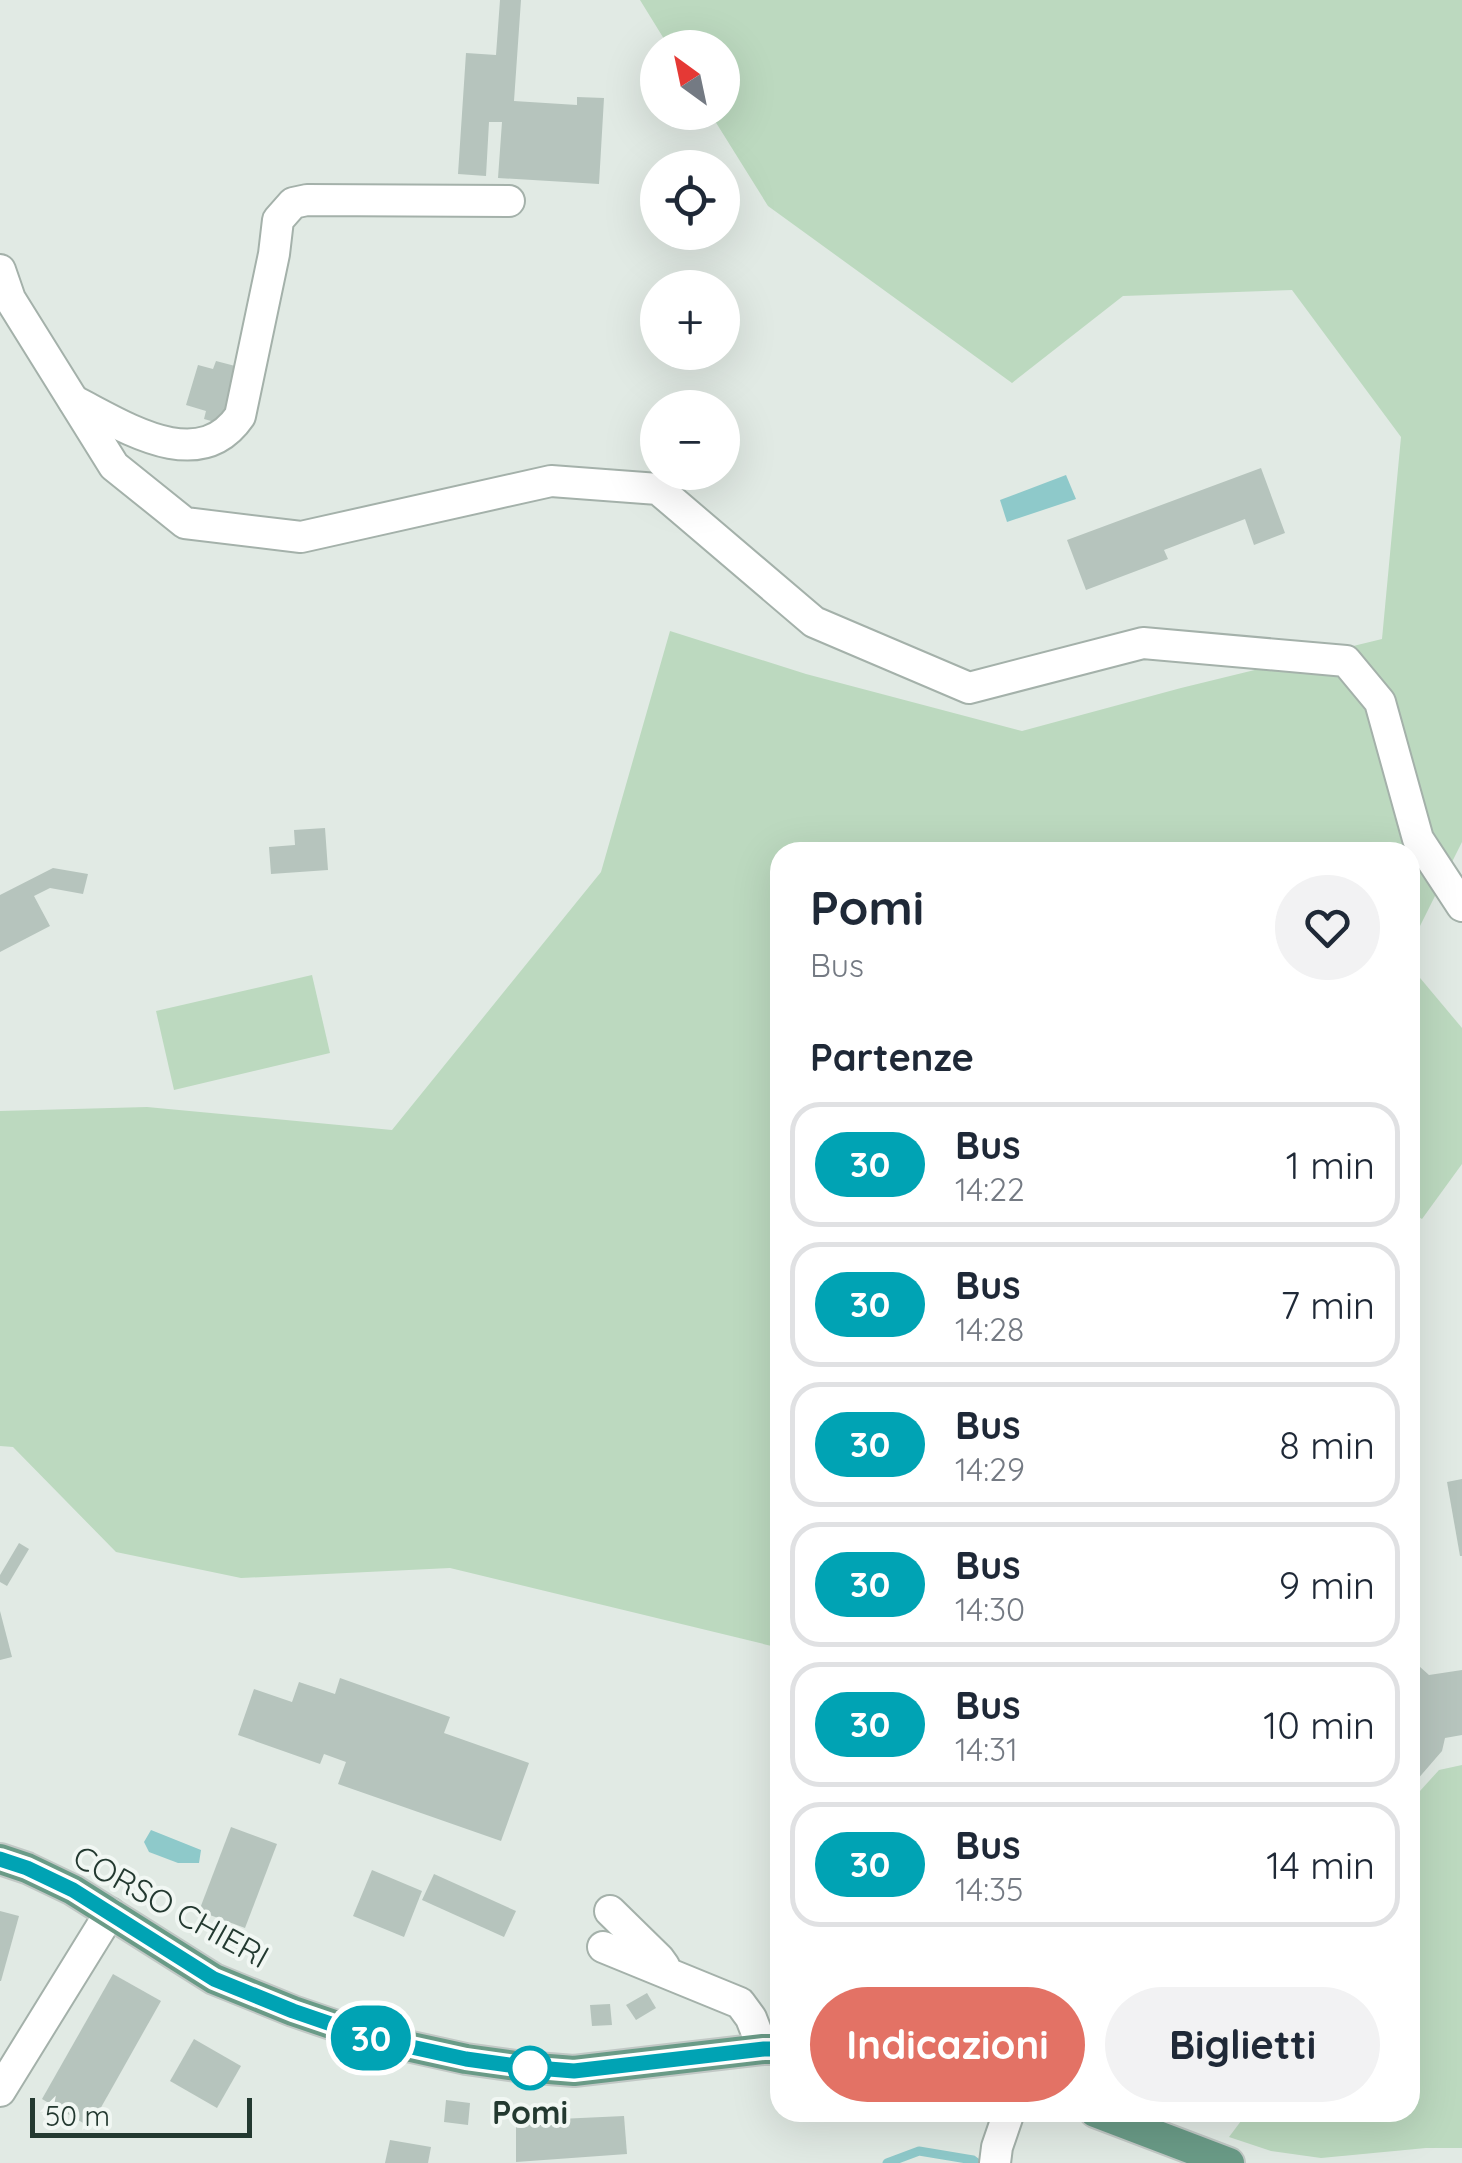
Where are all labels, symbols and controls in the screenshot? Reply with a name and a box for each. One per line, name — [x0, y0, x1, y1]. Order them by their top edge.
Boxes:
north arrow — [640, 30, 740, 130]
map controls — [640, 30, 740, 490]
button: locate — [640, 150, 740, 250]
button: + — [640, 270, 740, 370]
button: − — [640, 390, 740, 490]
button: heart — [1275, 875, 1380, 980]
text: Pomi — [810, 877, 924, 937]
text: Bus — [810, 945, 864, 985]
text: Partenze — [810, 1033, 974, 1081]
text: Bus — [955, 1121, 1021, 1169]
text: 1 min — [1286, 1141, 1375, 1189]
text: 30 — [850, 1142, 890, 1186]
text: 14:22 — [955, 1169, 1025, 1209]
text: Bus — [955, 1261, 1021, 1309]
text: 7 min — [1280, 1281, 1375, 1329]
text: 30 — [850, 1282, 890, 1326]
text: 14:28 — [955, 1309, 1024, 1349]
text: Bus — [955, 1401, 1021, 1449]
text: 8 min — [1279, 1421, 1375, 1469]
text: 30 — [850, 1422, 890, 1466]
text: 14:29 — [955, 1449, 1025, 1489]
text: Bus — [955, 1541, 1021, 1589]
text: 9 min — [1279, 1561, 1375, 1609]
text: 30 — [850, 1562, 890, 1606]
text: 14:30 — [955, 1589, 1025, 1629]
text: Bus — [955, 1681, 1021, 1729]
text: 10 min — [1263, 1701, 1375, 1749]
text: 30 — [850, 1702, 890, 1746]
text: 14:31 — [955, 1729, 1018, 1769]
text: Bus — [955, 1821, 1021, 1869]
street label: CORSO CHIERI — [67, 1836, 276, 1976]
text: 14 min — [1266, 1841, 1375, 1889]
text: 30 — [850, 1842, 890, 1886]
text: 14:35 — [955, 1869, 1023, 1909]
button: Indicazioni — [810, 1987, 1085, 2102]
button: Biglietti — [1105, 1987, 1380, 2102]
line badge: 30 — [326, 2006, 416, 2070]
text: 30 — [351, 2016, 391, 2060]
marker: Pomi — [509, 2047, 551, 2089]
place label: Pomi — [492, 2092, 568, 2132]
scale bar — [30, 2093, 252, 2138]
text: 50 m — [45, 2098, 110, 2133]

